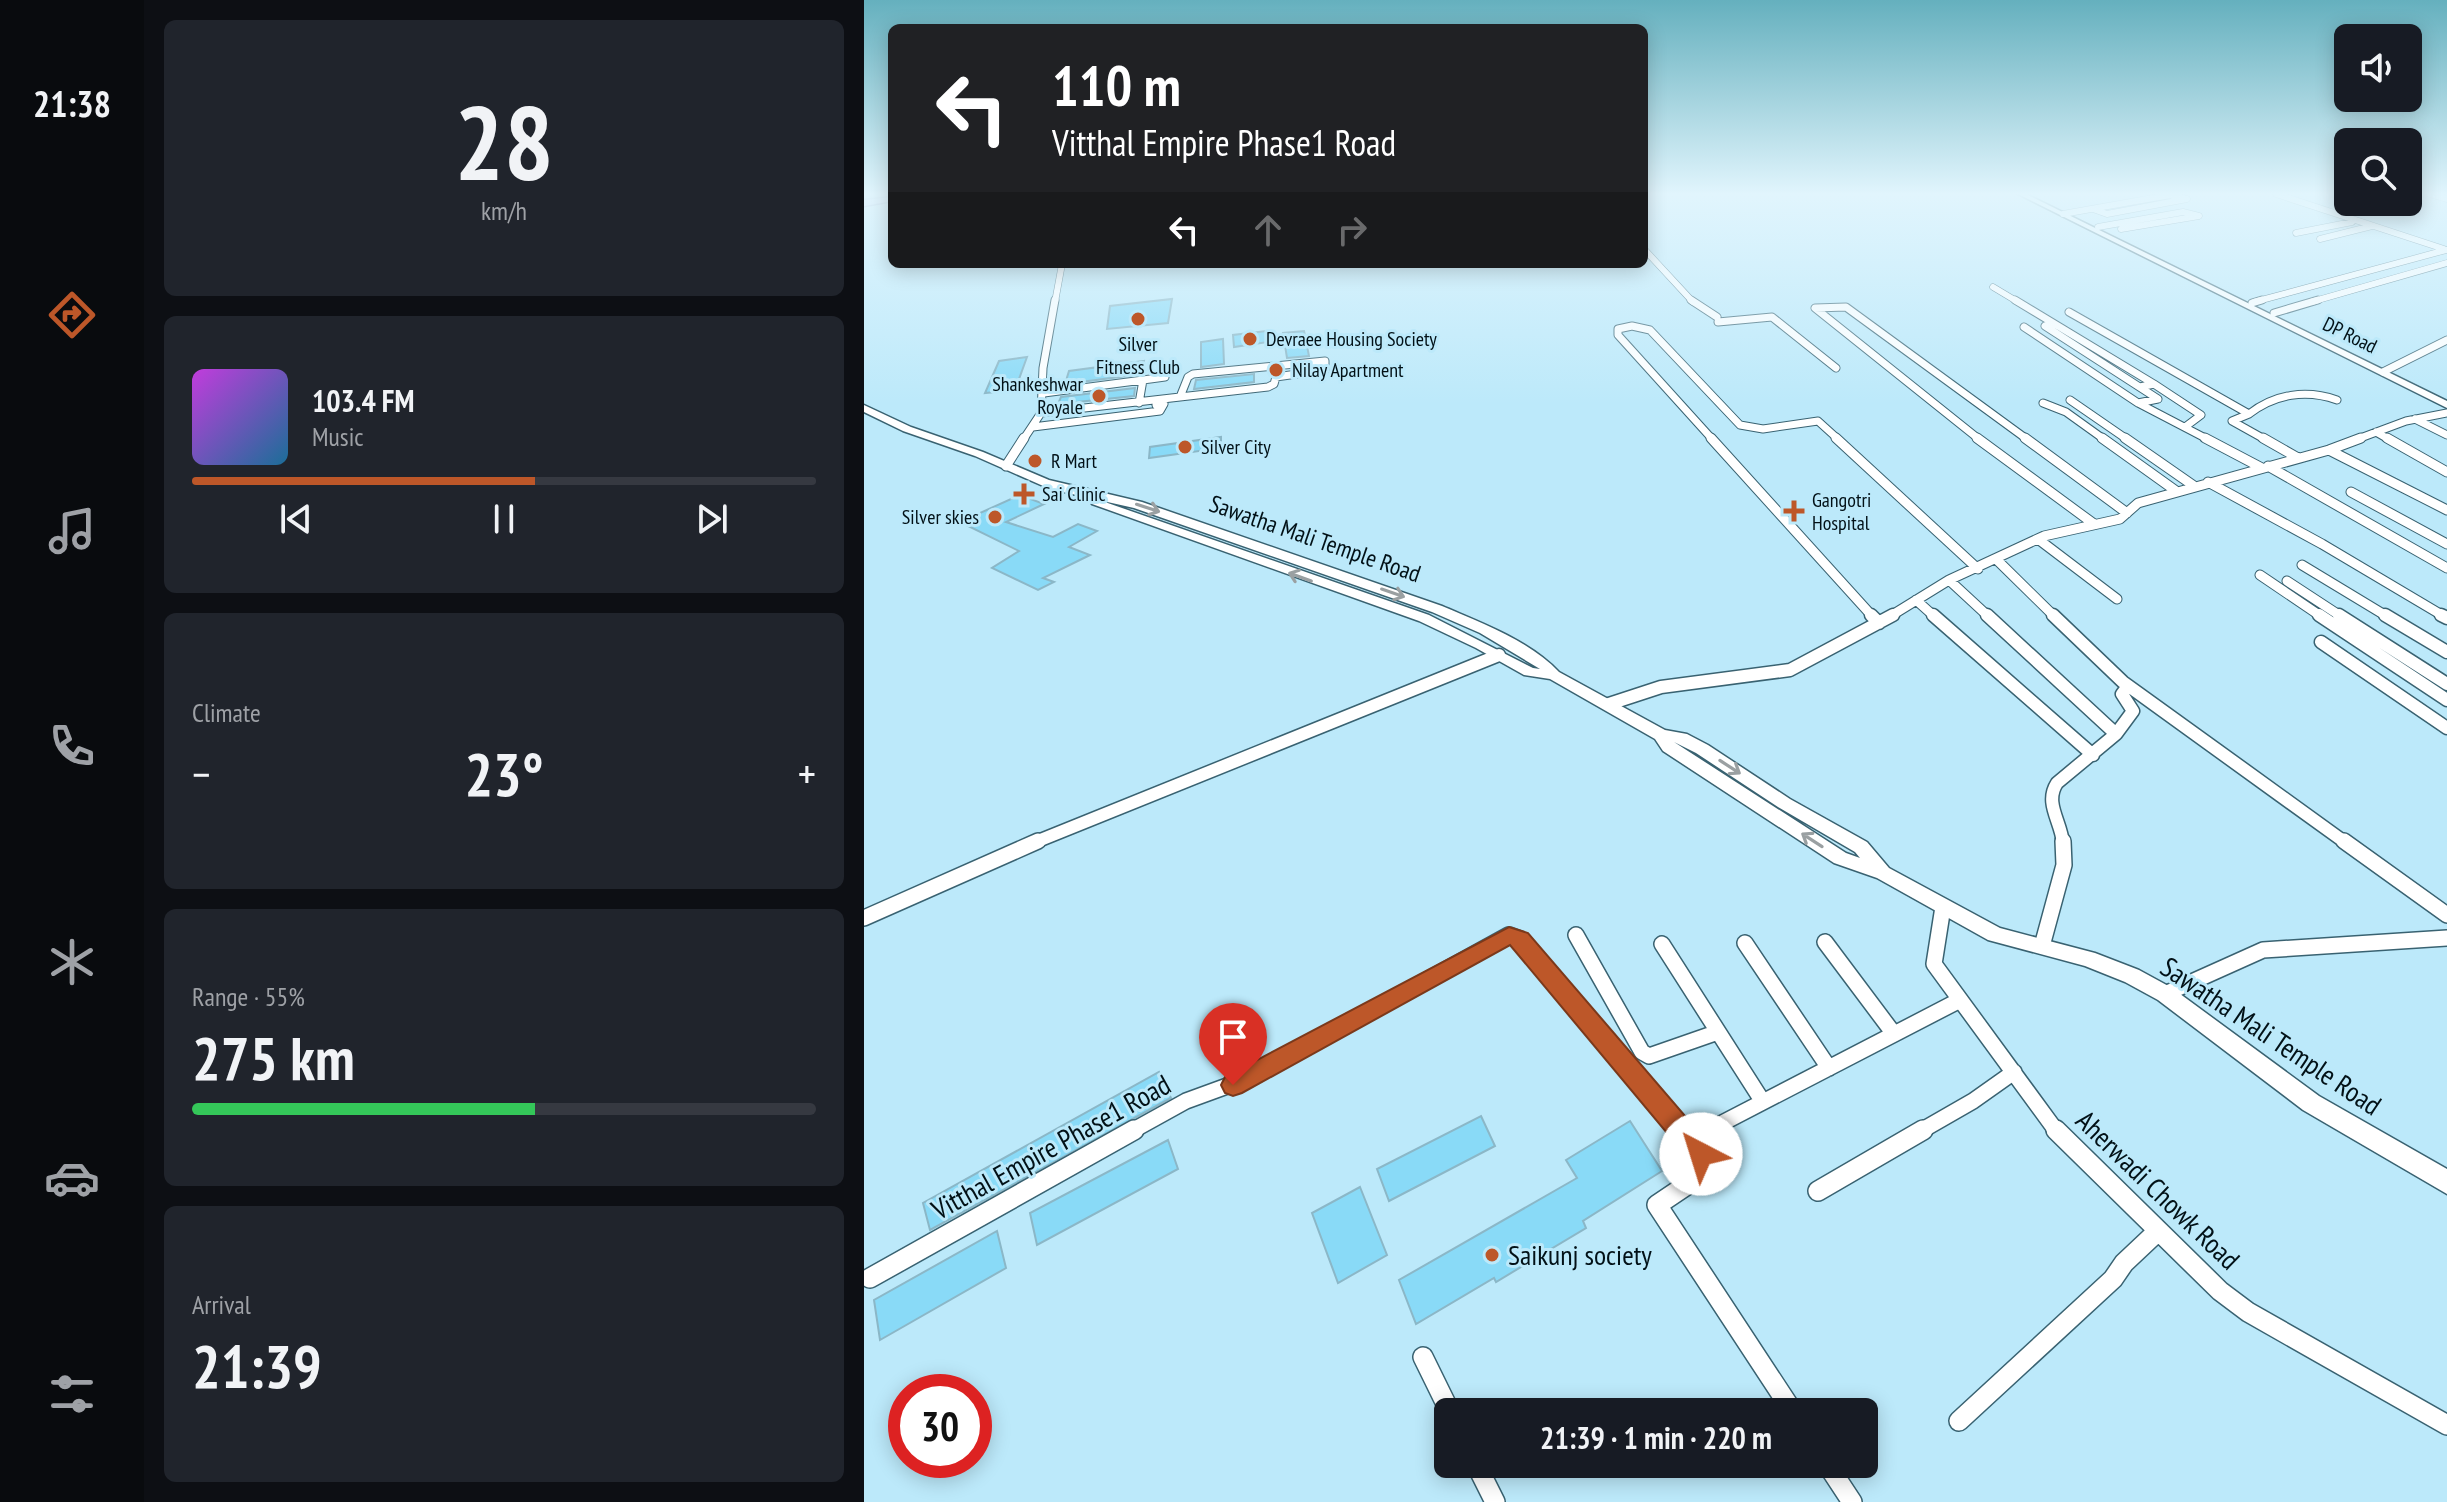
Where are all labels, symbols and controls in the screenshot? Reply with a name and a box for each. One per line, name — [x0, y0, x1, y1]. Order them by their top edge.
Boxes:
map controls — [2334, 24, 2422, 216]
button: sound — [2334, 24, 2422, 112]
text: 110 m — [1052, 49, 1181, 121]
icon: left — [920, 56, 1024, 160]
text: 28 — [454, 74, 554, 209]
text: 21:38 — [33, 80, 111, 127]
text: Vitthal Empire Phase1 Road — [1052, 119, 1396, 166]
button: search — [2334, 128, 2422, 216]
text: km/h — [481, 194, 527, 227]
icon: left — [1162, 208, 1206, 252]
icon: ahead — [1246, 208, 1290, 252]
icon: right — [1330, 208, 1374, 252]
icon: directions — [44, 287, 100, 343]
marker: Silver Fitness Club — [1129, 310, 1147, 328]
street label: DP Road — [2319, 311, 2381, 359]
place label: Devraee Housing Society — [1266, 326, 1437, 352]
marker: Devraee Housing Society — [1241, 330, 1259, 348]
place label: Silver Fitness Club — [1096, 331, 1180, 380]
place label: Nilay Apartment — [1292, 357, 1404, 383]
marker: Nilay Apartment — [1267, 361, 1285, 379]
place label: Shankeshwar Royale — [992, 371, 1084, 420]
text: 103.4 FM — [312, 381, 414, 420]
marker: Shankeshwar Royale — [1090, 387, 1108, 405]
text: Music — [312, 420, 364, 453]
place label: Silver City — [1201, 434, 1271, 460]
marker: Silver City — [1176, 438, 1194, 456]
place label: R Mart — [1051, 448, 1098, 474]
marker: R Mart — [1026, 452, 1044, 470]
place label: Sai Clinic — [1042, 481, 1106, 507]
marker: Sai Clinic — [1013, 483, 1035, 505]
place label: Gangotri Hospital — [1812, 487, 1871, 536]
street label: Sawatha Mali Temple Road — [1205, 488, 1425, 589]
icon: previous — [274, 497, 318, 541]
icon: pause — [482, 497, 526, 541]
icon: next — [690, 497, 734, 541]
marker: Gangotri Hospital — [1783, 500, 1805, 522]
one-way arrow — [1135, 502, 1160, 517]
icon: music — [44, 503, 100, 559]
place label: Silver skies — [902, 504, 979, 530]
marker: Silver skies — [986, 508, 1004, 526]
one-way arrow — [1288, 568, 1313, 583]
one-way arrow — [1381, 587, 1406, 602]
text: Climate — [192, 696, 261, 729]
icon: phone — [44, 718, 100, 774]
text: 23° — [464, 735, 544, 813]
text: − — [192, 745, 210, 802]
text: + — [798, 745, 816, 802]
one-way arrow — [1718, 760, 1741, 776]
one-way arrow — [1802, 832, 1824, 849]
icon: climate — [44, 934, 100, 990]
street label: Sawatha Mali Temple Road — [2154, 948, 2389, 1123]
text: Range · 55% — [192, 980, 305, 1013]
pin — [1199, 1003, 1267, 1085]
icon: arrive — [1211, 1015, 1255, 1059]
text: 275 km — [192, 1019, 355, 1097]
street label: Vitthal Empire Phase1 Road — [924, 1066, 1177, 1228]
street label: Aherwadi Chowk Road — [2069, 1102, 2248, 1277]
position arrow — [1659, 1112, 1743, 1196]
icon: car — [44, 1150, 100, 1206]
place label: Saikunj society — [1508, 1236, 1652, 1273]
marker: Saikunj society — [1483, 1246, 1501, 1264]
text: Arrival — [192, 1288, 251, 1321]
text: 21:39 — [192, 1327, 322, 1405]
icon: filters — [44, 1366, 100, 1422]
speed limit sign: 30 — [888, 1374, 992, 1478]
text: 21:39 · 1 min · 220 m — [1540, 1418, 1772, 1457]

